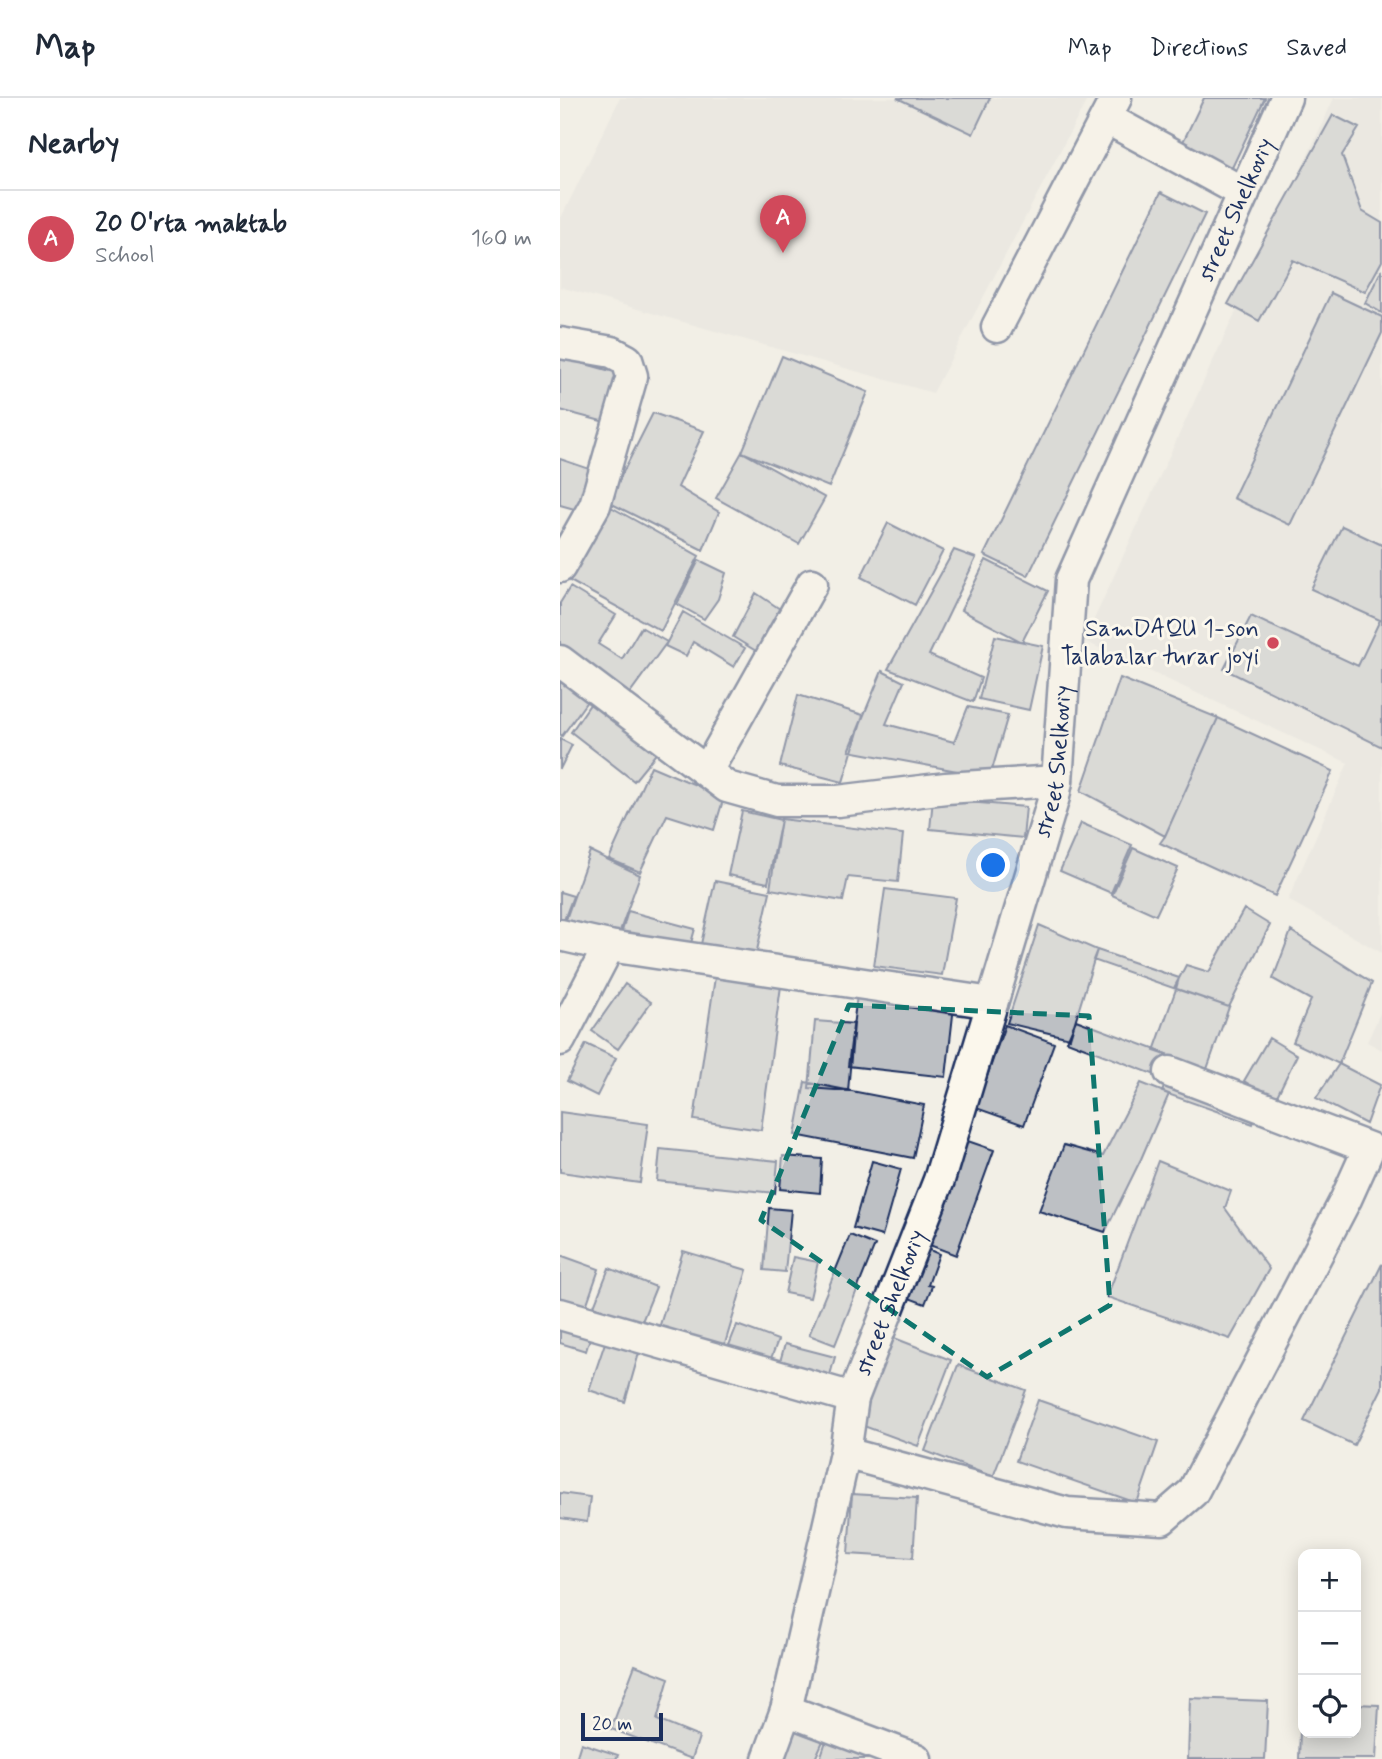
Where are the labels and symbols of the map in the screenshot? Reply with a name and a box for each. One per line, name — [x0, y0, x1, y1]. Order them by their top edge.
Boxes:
street label: street Shelkoviy — [1191, 133, 1282, 286]
pin: A — [760, 195, 806, 253]
place label: SamDAQU 1-son Talabalar turar joyi — [1060, 614, 1259, 673]
marker: SamDAQU 1-son Talabalar turar joyi — [1265, 635, 1281, 651]
street label: street Shelkoviy — [1027, 684, 1079, 841]
your location — [976, 848, 1010, 882]
street label: street Shelkoviy — [848, 1225, 933, 1380]
scale bar — [581, 1710, 663, 1742]

